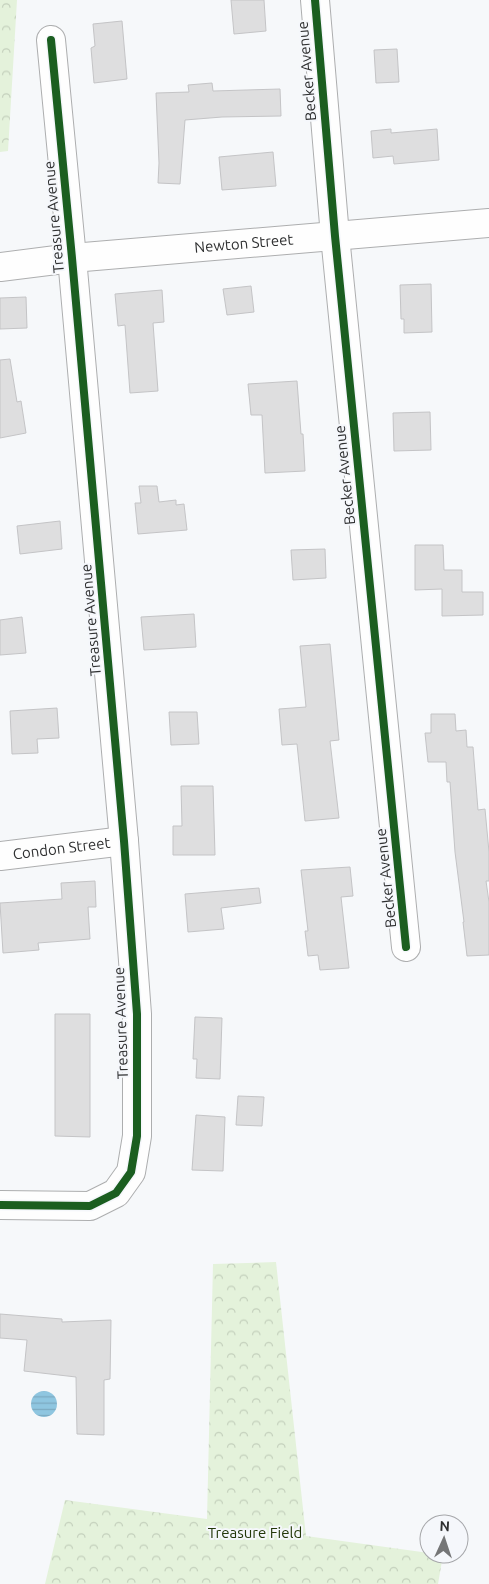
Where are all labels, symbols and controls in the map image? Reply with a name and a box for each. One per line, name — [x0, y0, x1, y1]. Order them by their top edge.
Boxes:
street label: Becker Avenue — [294, 20, 319, 122]
street label: Treasure Avenue — [40, 160, 67, 274]
street label: Newton Street — [194, 230, 294, 256]
street label: Becker Avenue — [331, 424, 358, 526]
street label: Treasure Avenue — [77, 563, 104, 677]
street label: Becker Avenue — [372, 827, 399, 929]
street label: Condon Street — [12, 834, 111, 862]
street label: Treasure Avenue — [110, 967, 131, 1080]
north arrow — [419, 1514, 469, 1564]
text: N — [439, 1518, 450, 1534]
park label: Treasure Field — [208, 1524, 302, 1541]

